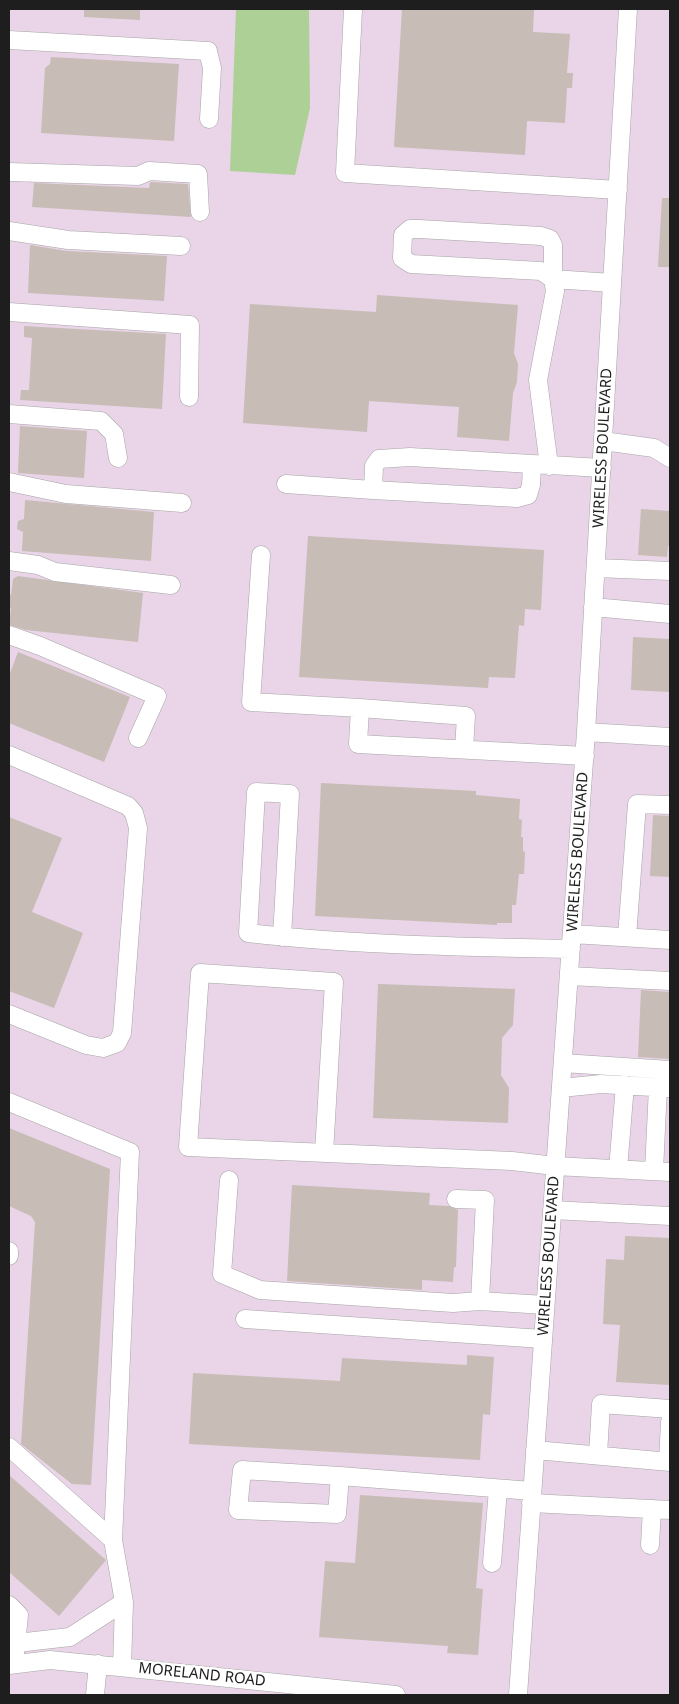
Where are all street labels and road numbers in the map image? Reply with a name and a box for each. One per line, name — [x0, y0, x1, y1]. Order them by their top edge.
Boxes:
street label: WIRELESS BOULEVARD — [590, 368, 616, 528]
street label: WIRELESS BOULEVARD — [563, 771, 593, 933]
street label: WIRELESS BOULEVARD — [534, 1175, 564, 1337]
street label: MORELAND ROAD — [137, 1659, 267, 1691]

